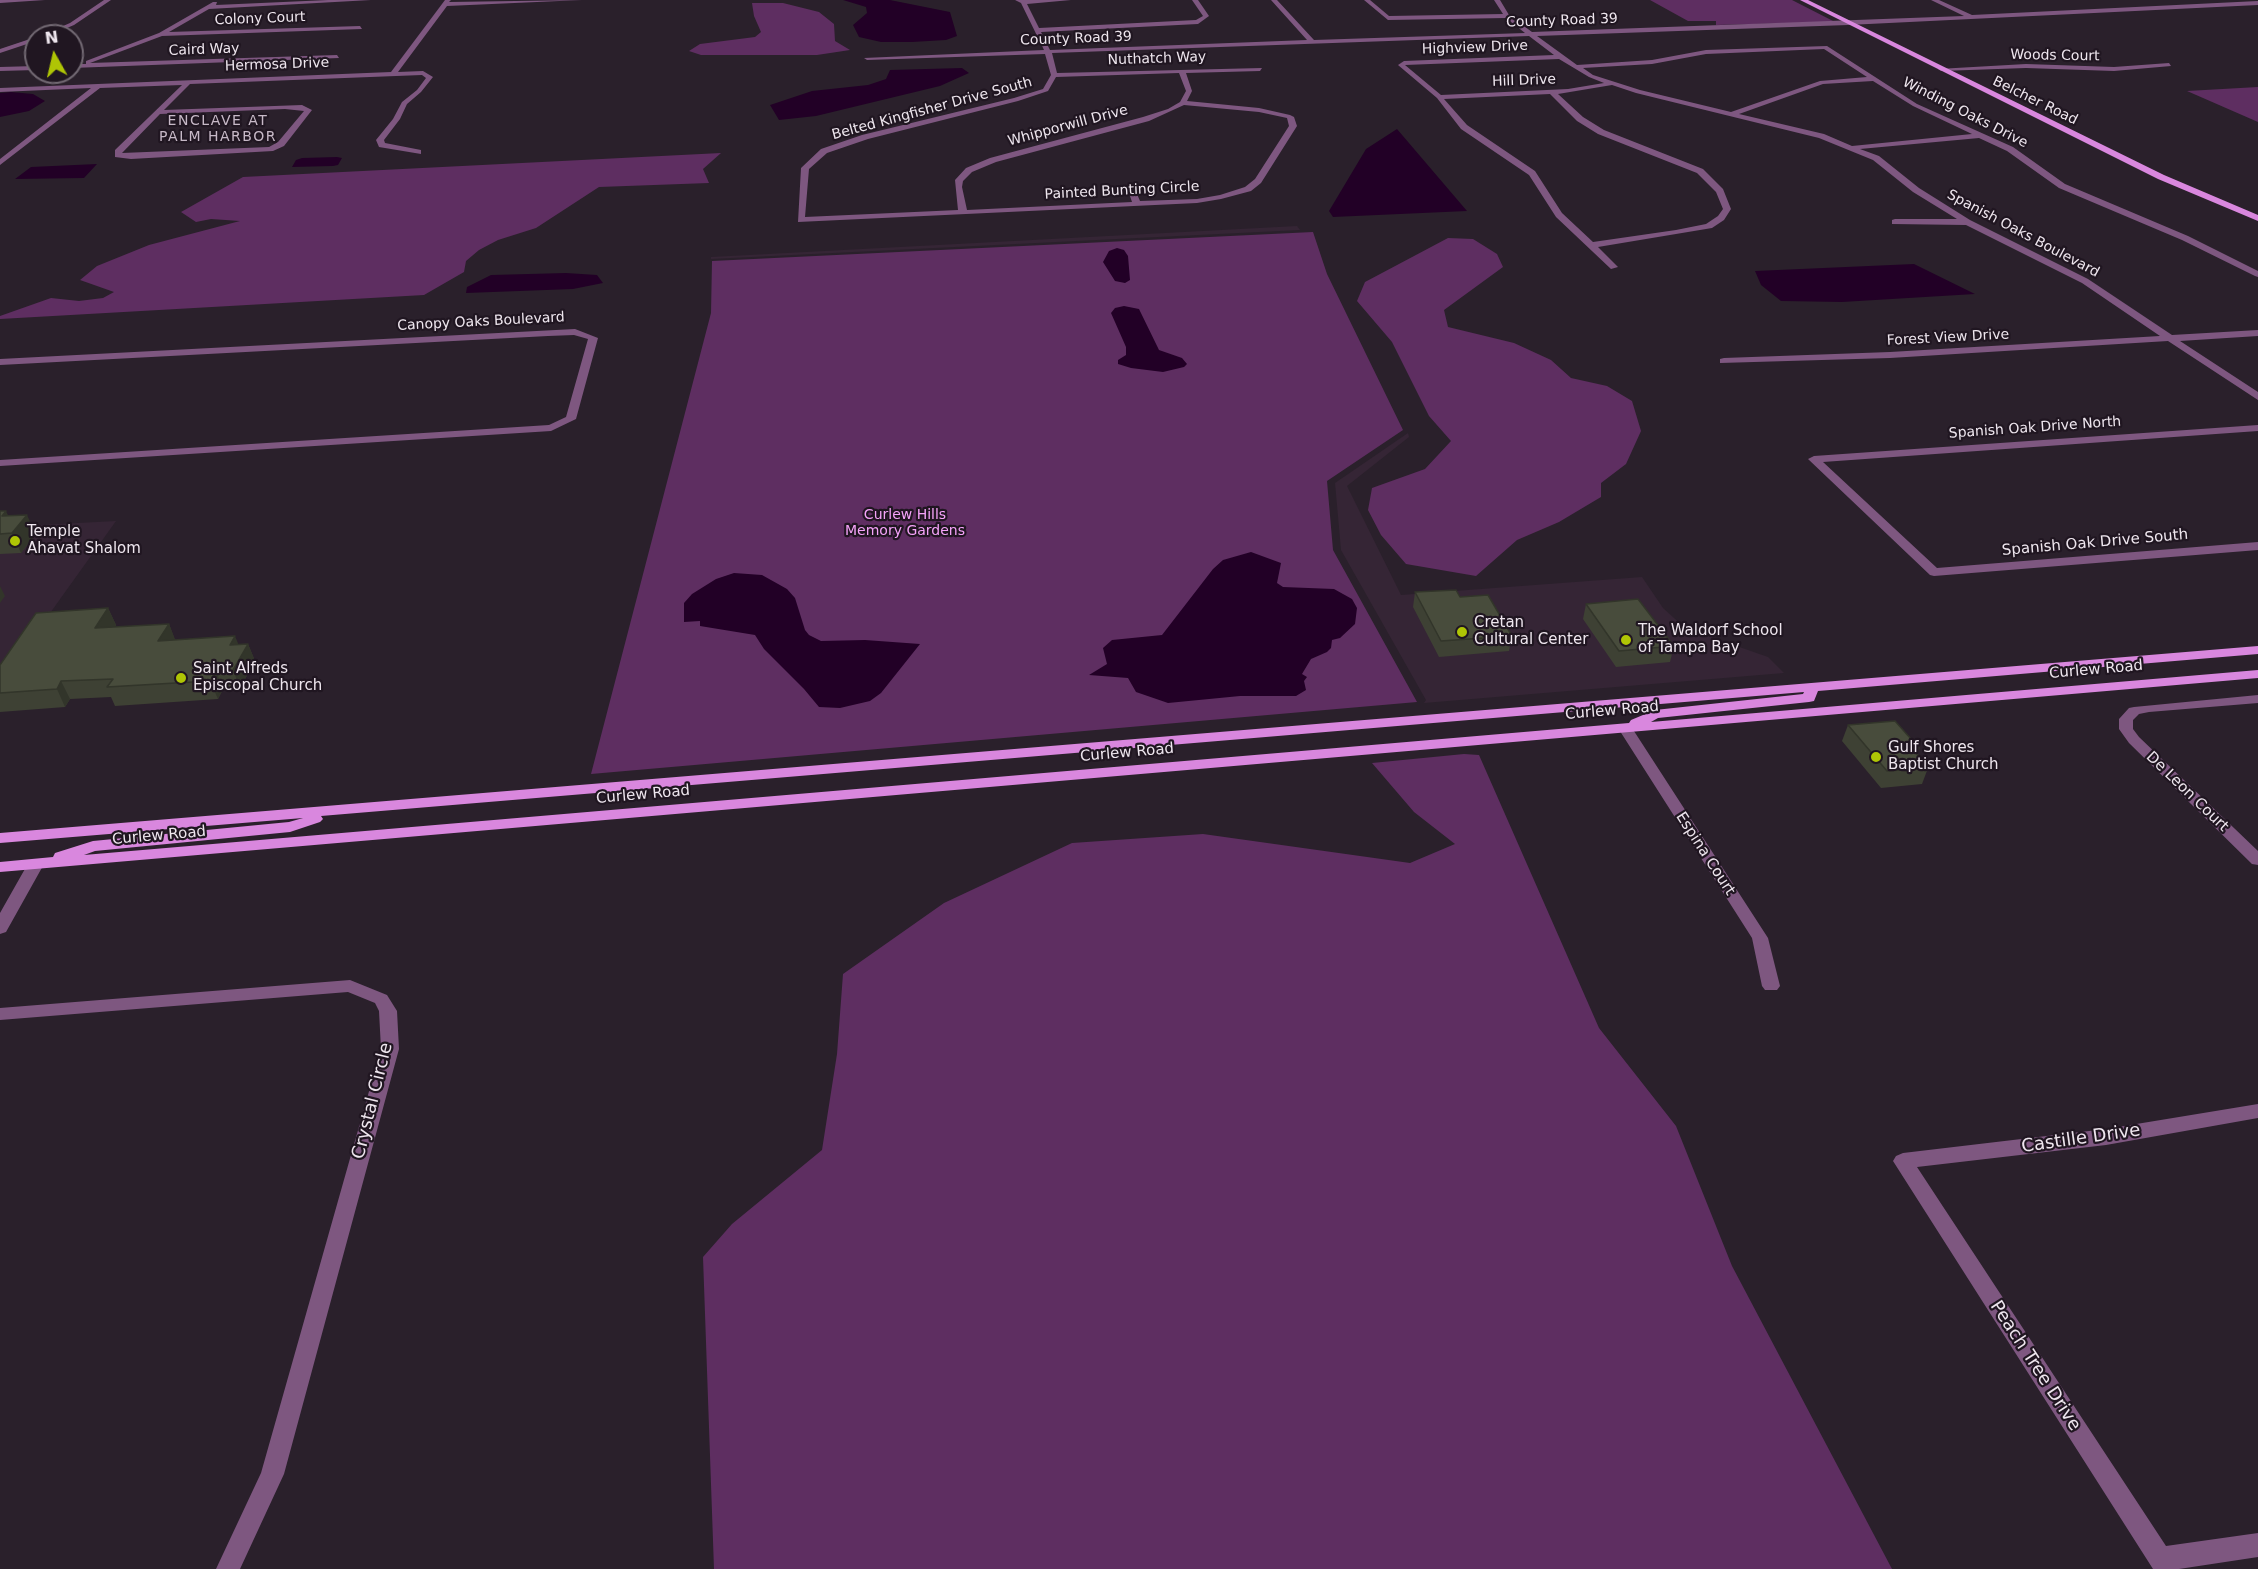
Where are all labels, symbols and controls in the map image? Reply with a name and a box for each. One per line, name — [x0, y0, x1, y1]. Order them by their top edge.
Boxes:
street label: Colony Court — [214, 9, 306, 29]
street label: County Road 39 — [1506, 11, 1618, 31]
north arrow — [24, 24, 84, 84]
text: N — [44, 27, 60, 48]
street label: County Road 39 — [1020, 29, 1132, 49]
street label: Highview Drive — [1422, 38, 1528, 58]
street label: Caird Way — [168, 40, 240, 60]
street label: Woods Court — [2010, 47, 2100, 65]
street label: Nuthatch Way — [1107, 49, 1207, 69]
street label: Hermosa Drive — [224, 55, 330, 75]
street label: Hill Drive — [1492, 71, 1556, 91]
street label: Belcher Road — [1990, 73, 2080, 129]
street label: Belted Kingfisher Drive South — [830, 74, 1034, 144]
street label: Winding Oaks Drive — [1900, 74, 2030, 152]
street label: Whipporwill Drive — [1006, 102, 1130, 150]
district label: ENCLAVE AT PALM HARBOR — [159, 113, 277, 146]
street label: Painted Bunting Circle — [1044, 179, 1200, 203]
street label: Spanish Oaks Boulevard — [1944, 187, 2102, 281]
street label: Canopy Oaks Boulevard — [397, 309, 565, 335]
street label: Forest View Drive — [1886, 326, 2010, 350]
street label: Spanish Oak Drive North — [1948, 414, 2122, 442]
park label: Curlew Hills Memory Gardens — [845, 507, 965, 540]
place label: Temple Ahavat Shalom — [27, 523, 141, 558]
street label: Spanish Oak Drive South — [2001, 526, 2189, 560]
marker: Temple Ahavat Shalom — [8, 534, 22, 548]
place label: Cretan Cultural Center — [1474, 614, 1588, 649]
place label: The Waldorf School of Tampa Bay — [1638, 622, 1783, 657]
marker: Cretan Cultural Center — [1455, 625, 1469, 639]
marker: The Waldorf School of Tampa Bay — [1619, 633, 1633, 647]
street label: Curlew Road — [2048, 657, 2144, 683]
place label: Saint Alfreds Episcopal Church — [193, 660, 322, 695]
marker: Saint Alfreds Episcopal Church — [174, 671, 188, 685]
street label: Curlew Road — [1564, 698, 1660, 724]
place label: Gulf Shores Baptist Church — [1888, 739, 1999, 774]
street label: Curlew Road — [1079, 740, 1175, 766]
street label: De Leon Court — [2142, 748, 2232, 836]
marker: Gulf Shores Baptist Church — [1869, 750, 1883, 764]
street label: Curlew Road — [595, 782, 691, 808]
street label: Espina Court — [1671, 809, 1739, 899]
street label: Curlew Road — [111, 823, 207, 849]
street label: Crystal Circle — [348, 1040, 398, 1162]
street label: Castille Drive — [2020, 1120, 2142, 1158]
street label: Peach Tree Drive — [1985, 1297, 2085, 1435]

